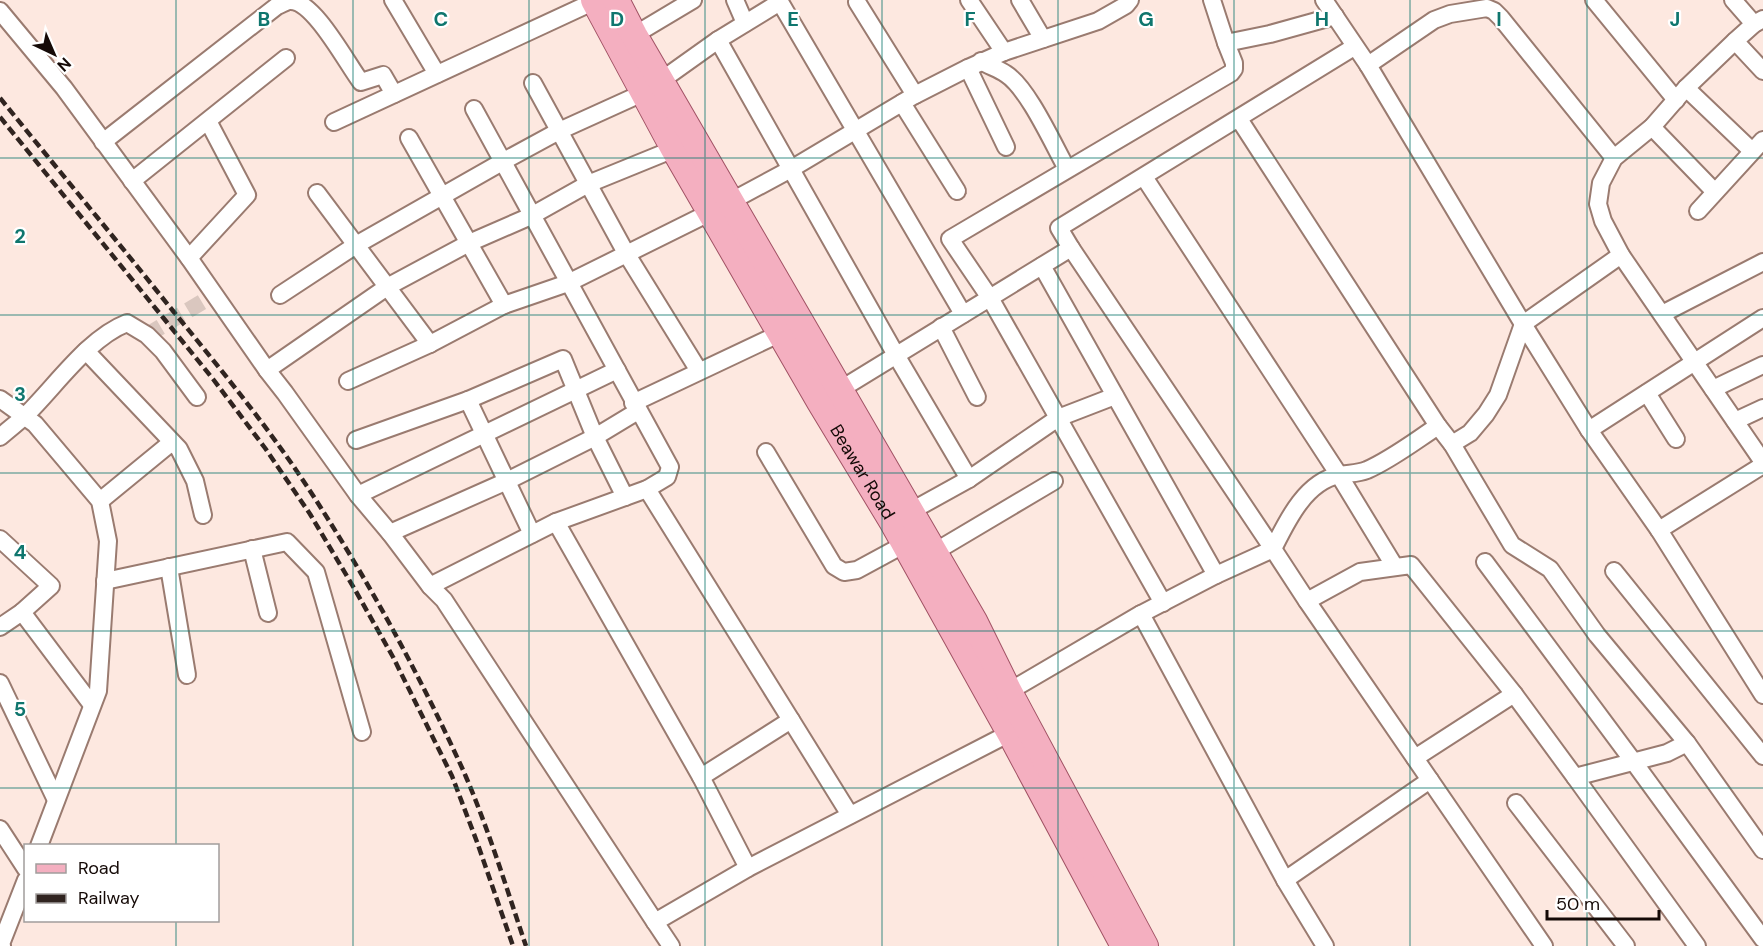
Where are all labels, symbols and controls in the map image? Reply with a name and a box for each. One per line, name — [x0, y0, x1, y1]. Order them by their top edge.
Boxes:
text: B — [258, 6, 270, 32]
text: C — [434, 6, 448, 32]
text: D — [610, 6, 624, 32]
text: E — [787, 6, 799, 32]
text: F — [964, 6, 976, 32]
text: G — [1138, 6, 1154, 32]
text: H — [1315, 6, 1329, 32]
text: I — [1496, 6, 1502, 32]
text: J — [1670, 6, 1680, 32]
north arrow — [24, 24, 84, 84]
text: N — [53, 53, 76, 76]
text: 2 — [14, 223, 26, 249]
text: 3 — [14, 381, 26, 407]
street label: Beawar Road — [824, 420, 900, 524]
text: 4 — [14, 539, 27, 565]
text: 5 — [14, 696, 26, 722]
legend — [24, 844, 219, 922]
text: Road — [78, 856, 120, 880]
scale bar — [1547, 883, 1660, 921]
text: Railway — [78, 886, 140, 910]
text: 50 m — [1556, 892, 1600, 916]

